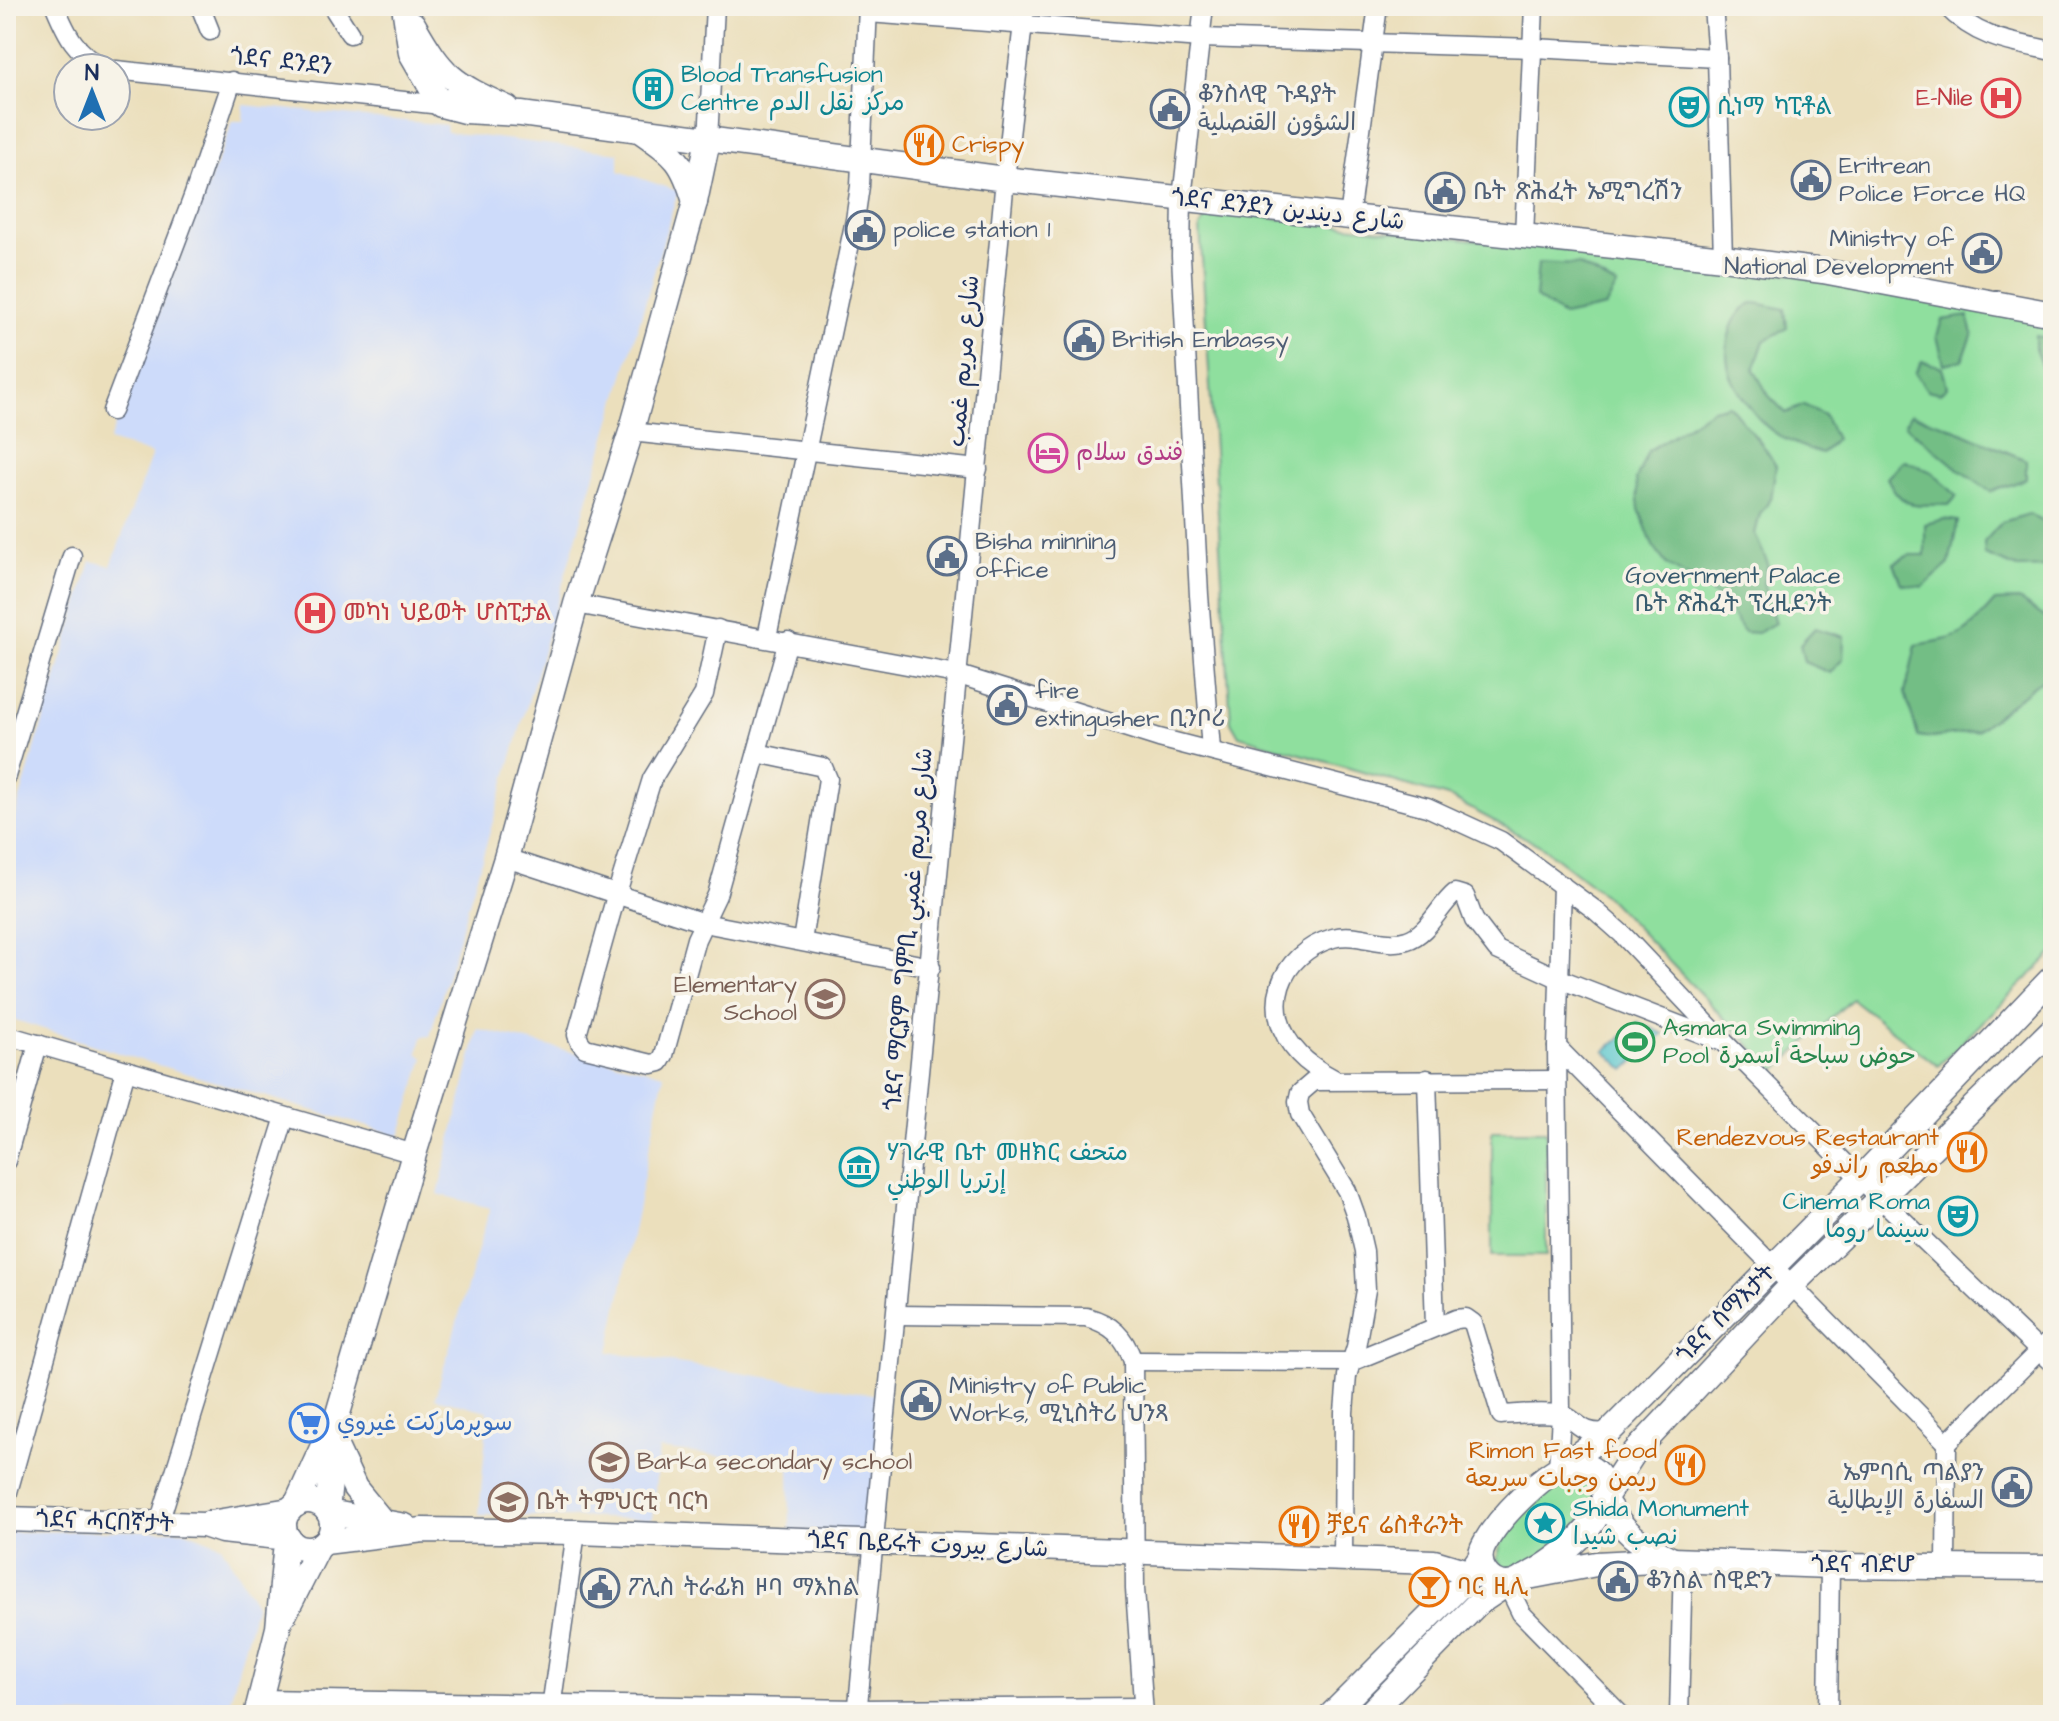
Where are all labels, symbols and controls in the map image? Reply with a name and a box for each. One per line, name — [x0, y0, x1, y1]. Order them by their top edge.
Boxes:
street label: ጎደና ደንደን — [228, 40, 334, 84]
north arrow — [52, 52, 132, 132]
text: N — [85, 58, 99, 89]
place label: Blood Transfusion Centre مركز نقل الدم — [681, 58, 905, 121]
building icon: Blood Transfusion Centre مركز نقل الدم — [632, 68, 674, 110]
hospital icon: E-Nile — [1980, 77, 2022, 119]
place label: ቆንስላዊ ጉዳያት الشؤون القنصلية — [1198, 78, 1356, 140]
place label: E-Nile — [1916, 81, 1973, 115]
theatre icon: ሲነማ ካፒቶል — [1668, 86, 1710, 128]
public building icon: ቆንስላዊ ጉዳያት الشؤون القنصلية — [1149, 88, 1191, 130]
place label: ሲነማ ካፒቶል — [1717, 90, 1832, 124]
restaurant icon: Crispy — [903, 124, 945, 166]
place label: Crispy — [952, 128, 1024, 163]
place label: Eritrean Police Force HQ — [1839, 149, 2026, 211]
public building icon: Eritrean Police Force HQ — [1790, 159, 1832, 201]
public building icon: ቤት ጽሕፈት ኤሚግረሽን — [1424, 171, 1466, 213]
place label: ቤት ጽሕፈት ኤሚግረሽን — [1473, 175, 1683, 209]
street label: ጎደና ደንደን شارع ديندين — [1170, 181, 1406, 239]
public building icon: police station 1 — [844, 209, 886, 251]
place label: police station 1 — [893, 213, 1051, 247]
place label: Ministry of National Development — [1724, 222, 1955, 284]
public building icon: Ministry of National Development — [1961, 232, 2003, 274]
street label: شارع مريم غمب — [940, 274, 988, 448]
public building icon: British Embassy — [1063, 319, 1105, 361]
place label: British Embassy — [1112, 323, 1289, 358]
hotel icon: فندق سلام — [1027, 432, 1069, 474]
place label: فندق سلام — [1076, 436, 1183, 470]
place label: Bisha minning office — [975, 525, 1116, 587]
public building icon: Bisha minning office — [926, 535, 968, 577]
park label: Government Palace ቤት ጽሕፈት ፕረዚደንት — [1625, 559, 1841, 621]
hospital icon: መካነ ህይወት ሆስፒታል — [294, 592, 336, 634]
place label: መካነ ህይወት ሆስፒታል — [343, 596, 551, 630]
place label: fire extingusher ቢንቦሪ — [1035, 674, 1225, 737]
public building icon: fire extingusher ቢንቦሪ — [986, 684, 1028, 726]
street label: ጎደና ማርያም ግምቢ شارع مريم غمبي — [876, 746, 945, 1112]
place label: Elementary School — [674, 968, 797, 1030]
school or university icon: Elementary School — [804, 978, 846, 1020]
place label: Asmara Swimming Pool حوض سباحة أسمرة — [1663, 1011, 1916, 1073]
sports icon: Asmara Swimming Pool حوض سباحة أسمرة — [1614, 1021, 1656, 1063]
place label: Rendezvous Restaurant مطعم راندفو — [1677, 1121, 1939, 1183]
restaurant icon: Rendezvous Restaurant مطعم راندفو — [1946, 1131, 1988, 1173]
place label: ሃገራዊ ቤተ መዘክር متحف إرتريا الوطني — [887, 1136, 1128, 1201]
museum icon: ሃገራዊ ቤተ መዘክር متحف إرتريا الوطني — [838, 1146, 880, 1188]
place label: Cinema Roma سينما روما — [1782, 1185, 1930, 1247]
theatre icon: Cinema Roma سينما روما — [1937, 1195, 1979, 1237]
street label: ጎደና ሰማእታት — [1669, 1256, 1784, 1371]
place label: Ministry of Public Works, ሚኒስትሪ ህንጻ — [949, 1369, 1168, 1431]
public building icon: Ministry of Public Works, ሚኒስትሪ ህንጻ — [900, 1379, 942, 1421]
supermarket icon: سوپرمارکت غيروي — [288, 1402, 330, 1444]
place label: سوپرمارکت غيروي — [337, 1406, 512, 1440]
place label: Rimon Fast food ريمن وجبات سريعة — [1466, 1434, 1657, 1496]
school or university icon: Barka secondary school — [588, 1441, 630, 1483]
restaurant icon: Rimon Fast food ريمن وجبات سريعة — [1664, 1444, 1706, 1486]
place label: Barka secondary school — [637, 1445, 912, 1480]
place label: ኤምባሲ ጣልያን السفارة الإيطالية — [1828, 1456, 1984, 1518]
public building icon: ኤምባሲ ጣልያን السفارة الإيطالية — [1991, 1466, 2033, 1508]
school or university icon: ቤት ትምህርቲ ባርካ — [487, 1481, 529, 1523]
place label: ቤት ትምህርቲ ባርካ — [536, 1485, 709, 1519]
place label: Shida Monument نصب شيدا — [1573, 1492, 1749, 1554]
place icon: Shida Monument نصب شيدا — [1524, 1502, 1566, 1544]
street label: ጎደና ሓርበኛታት — [35, 1503, 175, 1541]
restaurant icon: ቻይና ሬስቶራንት — [1278, 1505, 1320, 1547]
place label: ቻይና ሬስቶራንት — [1327, 1509, 1464, 1543]
street label: ጎደና ቤይሩት شارع بيروت — [807, 1524, 1049, 1566]
street label: ጎደና ብድሆ — [1811, 1548, 1915, 1582]
public building icon: ቆንስል ስዊድን — [1597, 1560, 1639, 1602]
place label: ቆንስል ስዊድን — [1646, 1564, 1773, 1598]
bar icon: ባር ዚሊ — [1408, 1566, 1450, 1608]
public building icon: ፖሊስ ትራፊክ ዞባ ማእከል — [579, 1567, 621, 1609]
place label: ባር ዚሊ — [1457, 1570, 1528, 1604]
place label: ፖሊስ ትራፊክ ዞባ ማእከል — [628, 1571, 859, 1605]

